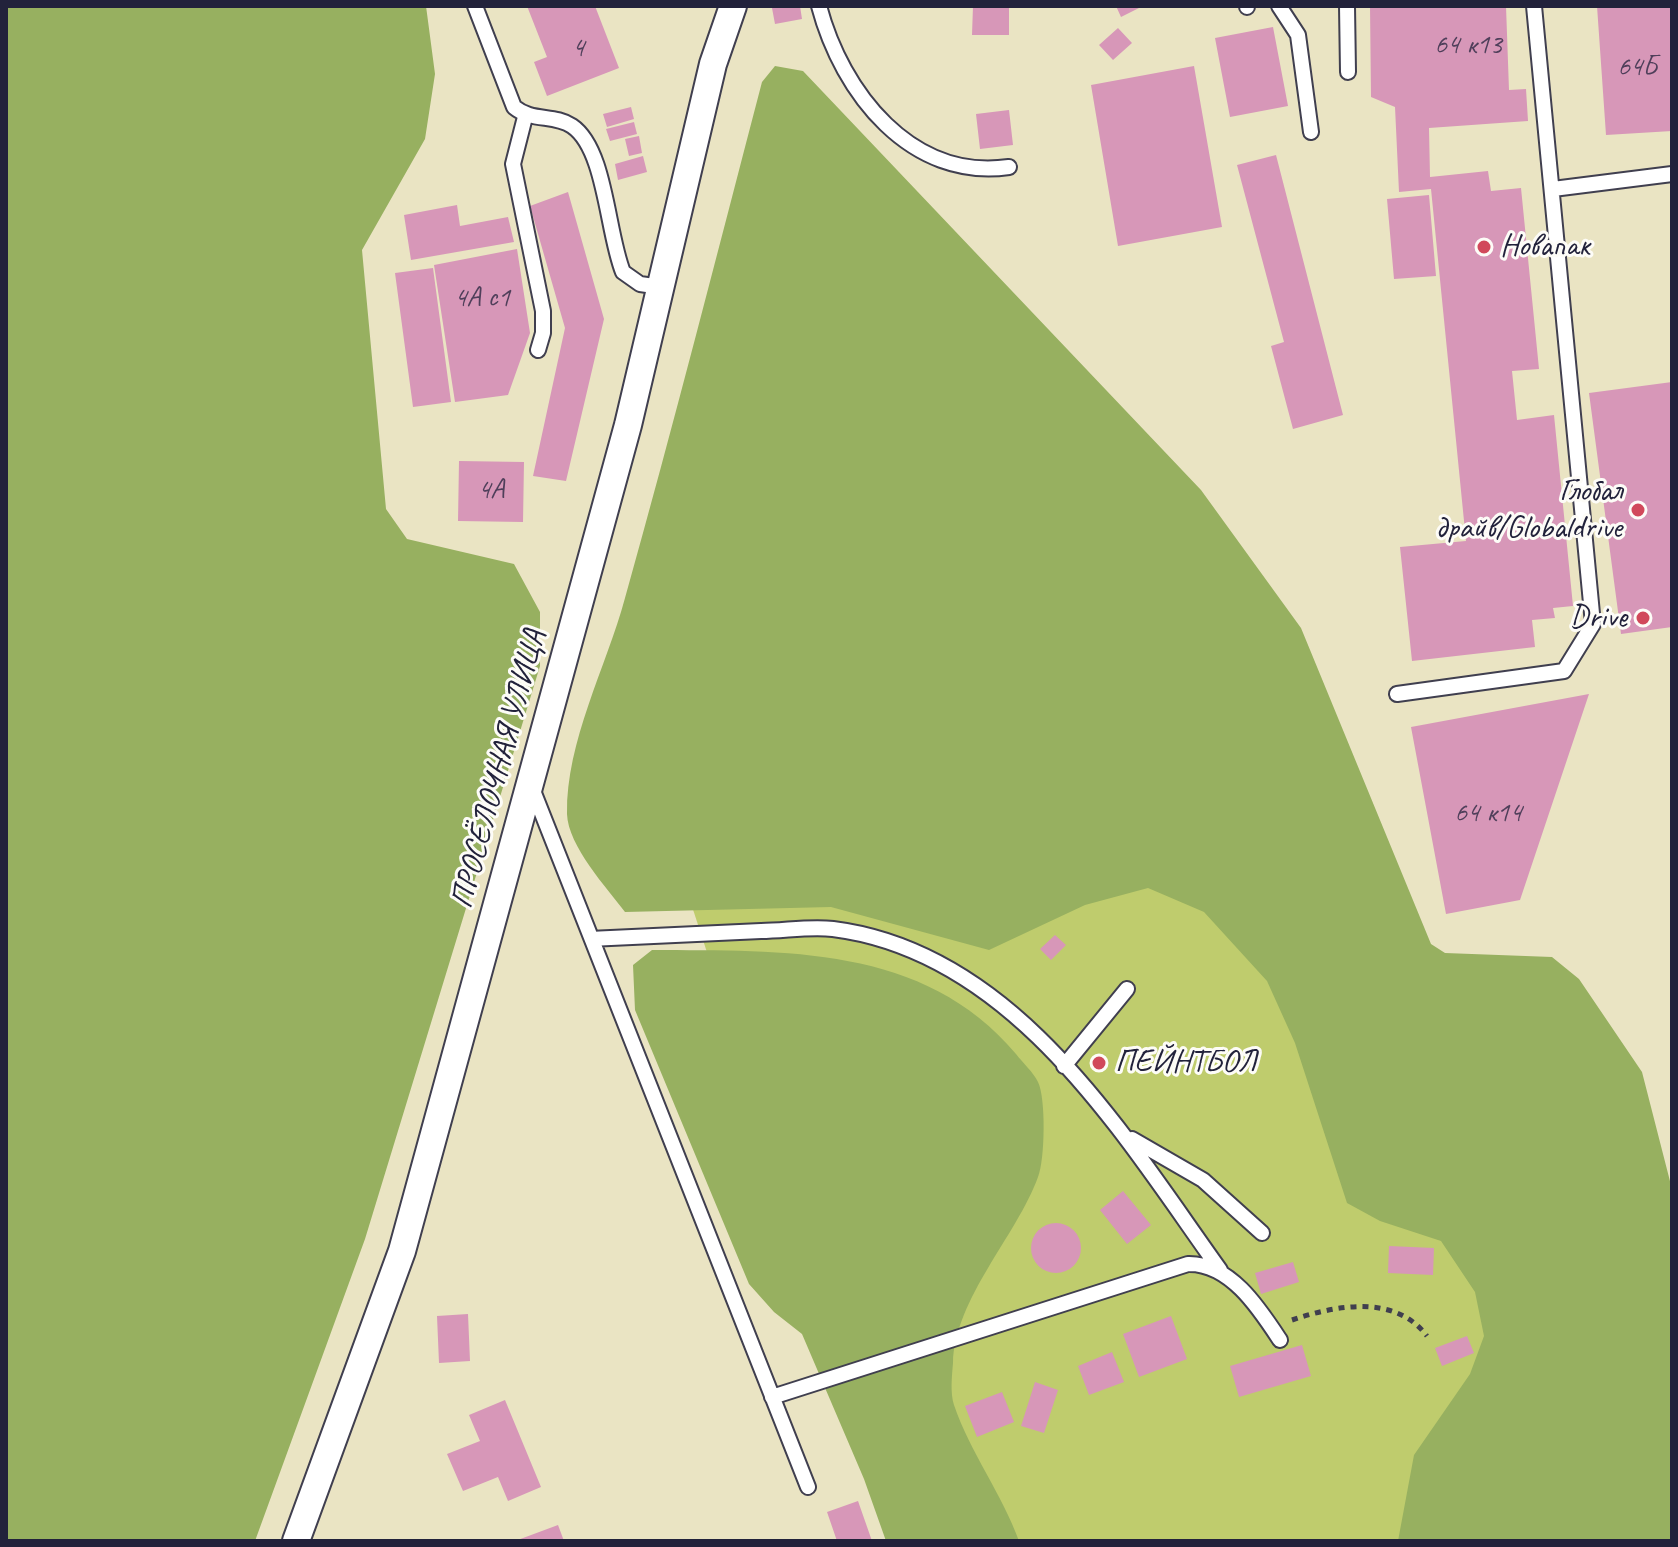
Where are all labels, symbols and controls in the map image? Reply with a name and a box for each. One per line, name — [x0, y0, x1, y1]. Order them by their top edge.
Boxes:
house number: 64 к13 — [1434, 29, 1502, 63]
house number: 4 — [572, 32, 584, 66]
house number: 64Б — [1617, 51, 1657, 85]
place label: Новапак — [1500, 228, 1590, 266]
marker: Новапак — [1475, 238, 1493, 256]
house number: 4А с1 — [454, 282, 510, 316]
place label: Глобал драйв/Globaldrive — [1435, 473, 1622, 548]
house number: 4А — [478, 474, 504, 508]
marker: Глобал драйв/Globaldrive — [1629, 501, 1647, 519]
place label: Drive — [1570, 599, 1627, 637]
marker: Drive — [1634, 609, 1652, 627]
street label: ПРОСЁЛОЧНАЯ УЛИЦА — [443, 626, 555, 912]
house number: 64 к14 — [1454, 797, 1522, 831]
place label: ПЕЙНТБОЛ — [1115, 1044, 1257, 1082]
marker: ПЕЙНТБОЛ — [1090, 1054, 1108, 1072]

